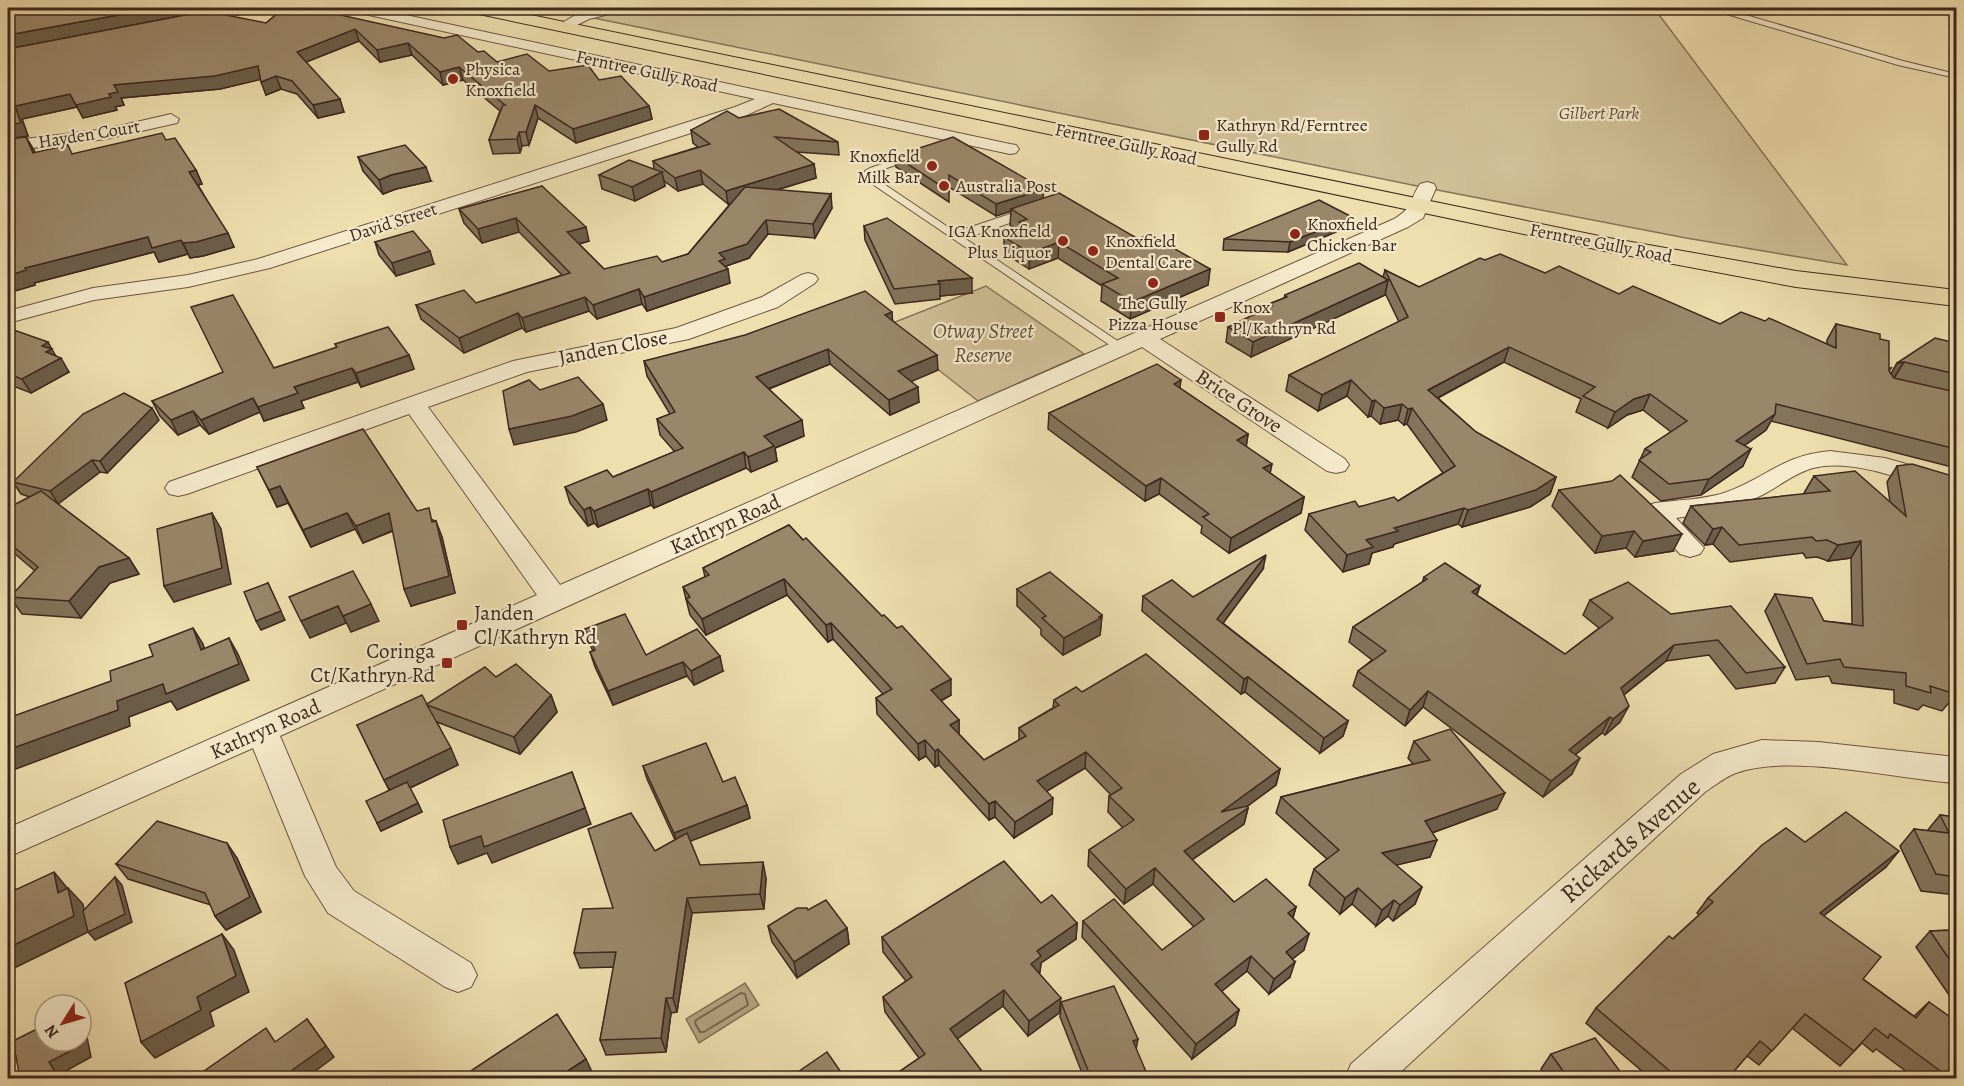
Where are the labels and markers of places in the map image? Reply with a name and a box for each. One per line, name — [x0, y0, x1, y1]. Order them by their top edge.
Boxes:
place label: Physica Knoxfield — [465, 57, 536, 102]
marker: Physica Knoxfield — [446, 72, 460, 86]
place label: Kathryn Rd/Ferntree Gully Rd — [1216, 113, 1368, 158]
marker: Kathryn Rd/Ferntree Gully Rd — [1197, 128, 1211, 142]
place label: Knoxfield Milk Bar — [849, 144, 920, 189]
marker: Knoxfield Milk Bar — [925, 159, 939, 173]
place label: Australia Post — [955, 174, 1057, 198]
marker: Australia Post — [937, 179, 951, 193]
place label: Knoxfield Chicken Bar — [1307, 212, 1397, 257]
place label: IGA Knoxfield Plus Liquor — [947, 219, 1051, 264]
marker: Knoxfield Chicken Bar — [1288, 227, 1302, 241]
place label: Knoxfield Dental Care — [1105, 229, 1192, 274]
marker: IGA Knoxfield Plus Liquor — [1056, 234, 1070, 248]
marker: Knoxfield Dental Care — [1086, 244, 1100, 258]
marker: The Gully Pizza House — [1146, 276, 1160, 290]
place label: The Gully Pizza House — [1108, 291, 1198, 336]
place label: Knox Pl/Kathryn Rd — [1232, 295, 1336, 340]
marker: Knox Pl/Kathryn Rd — [1213, 310, 1227, 324]
place label: Janden Cl/Kathryn Rd — [474, 599, 598, 651]
marker: Janden Cl/Kathryn Rd — [455, 618, 469, 632]
place label: Coringa Ct/Kathryn Rd — [310, 637, 436, 689]
marker: Coringa Ct/Kathryn Rd — [440, 656, 454, 670]

